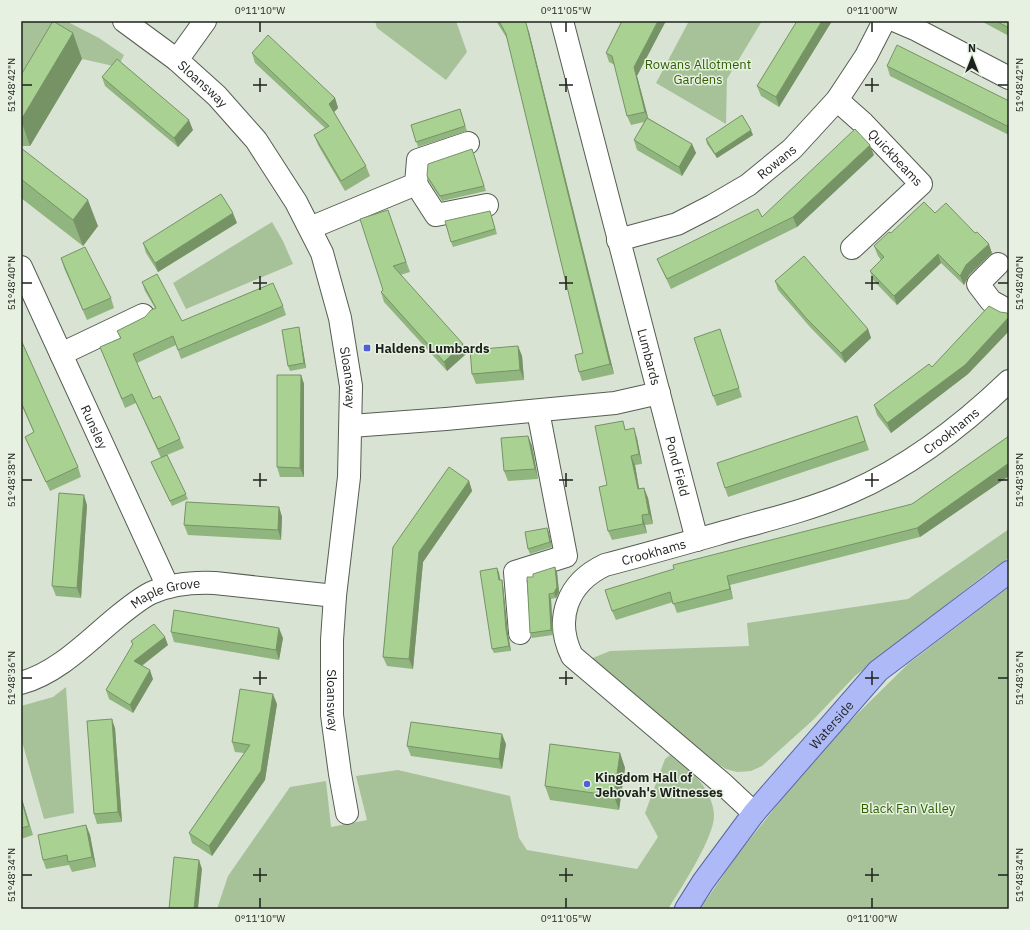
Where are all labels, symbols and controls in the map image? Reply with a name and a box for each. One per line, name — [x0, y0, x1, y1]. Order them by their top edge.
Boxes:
text: 0°11'10"W — [235, 4, 285, 17]
text: 0°11'05"W — [541, 4, 591, 17]
text: 0°11'00"W — [847, 4, 897, 17]
north arrow — [952, 38, 992, 78]
text: N — [968, 41, 976, 55]
park label: Rowans Allotment Gardens — [645, 56, 751, 88]
street label: Sloansway — [174, 57, 232, 112]
text: 51°48'42"N — [5, 58, 18, 112]
text: 51°48'42"N — [1013, 58, 1026, 112]
street label: Quickbeams — [864, 125, 926, 190]
street label: Rowans — [754, 141, 800, 183]
text: 51°48'40"N — [5, 256, 18, 310]
text: 51°48'40"N — [1013, 256, 1026, 310]
street label: Lumbards — [633, 327, 664, 387]
place label: Haldens Lumbards — [375, 340, 490, 357]
marker: Haldens Lumbards — [362, 343, 372, 353]
street label: Sloansway — [336, 345, 359, 409]
street label: Runsley — [77, 402, 112, 452]
street label: Crookhams — [920, 404, 983, 458]
street label: Pond Field — [661, 434, 693, 498]
text: 51°48'38"N — [5, 453, 18, 507]
text: 51°48'38"N — [1013, 453, 1026, 507]
street label: Crookhams — [620, 535, 688, 569]
street label: Maple Grove — [127, 575, 200, 613]
text: 51°48'36"N — [5, 651, 18, 705]
text: 51°48'36"N — [1013, 651, 1026, 705]
street label: Sloansway — [323, 669, 342, 733]
street label: Waterside — [806, 697, 857, 753]
place label: Kingdom Hall of Jehovah's Witnesses — [595, 769, 723, 801]
marker: Kingdom Hall of Jehovah's Witnesses — [582, 779, 592, 789]
park label: Black Fan Valley — [861, 800, 956, 817]
text: 51°48'34"N — [5, 848, 18, 902]
text: 51°48'34"N — [1013, 848, 1026, 902]
text: 0°11'10"W — [235, 912, 285, 925]
text: 0°11'05"W — [541, 912, 591, 925]
text: 0°11'00"W — [847, 912, 897, 925]

